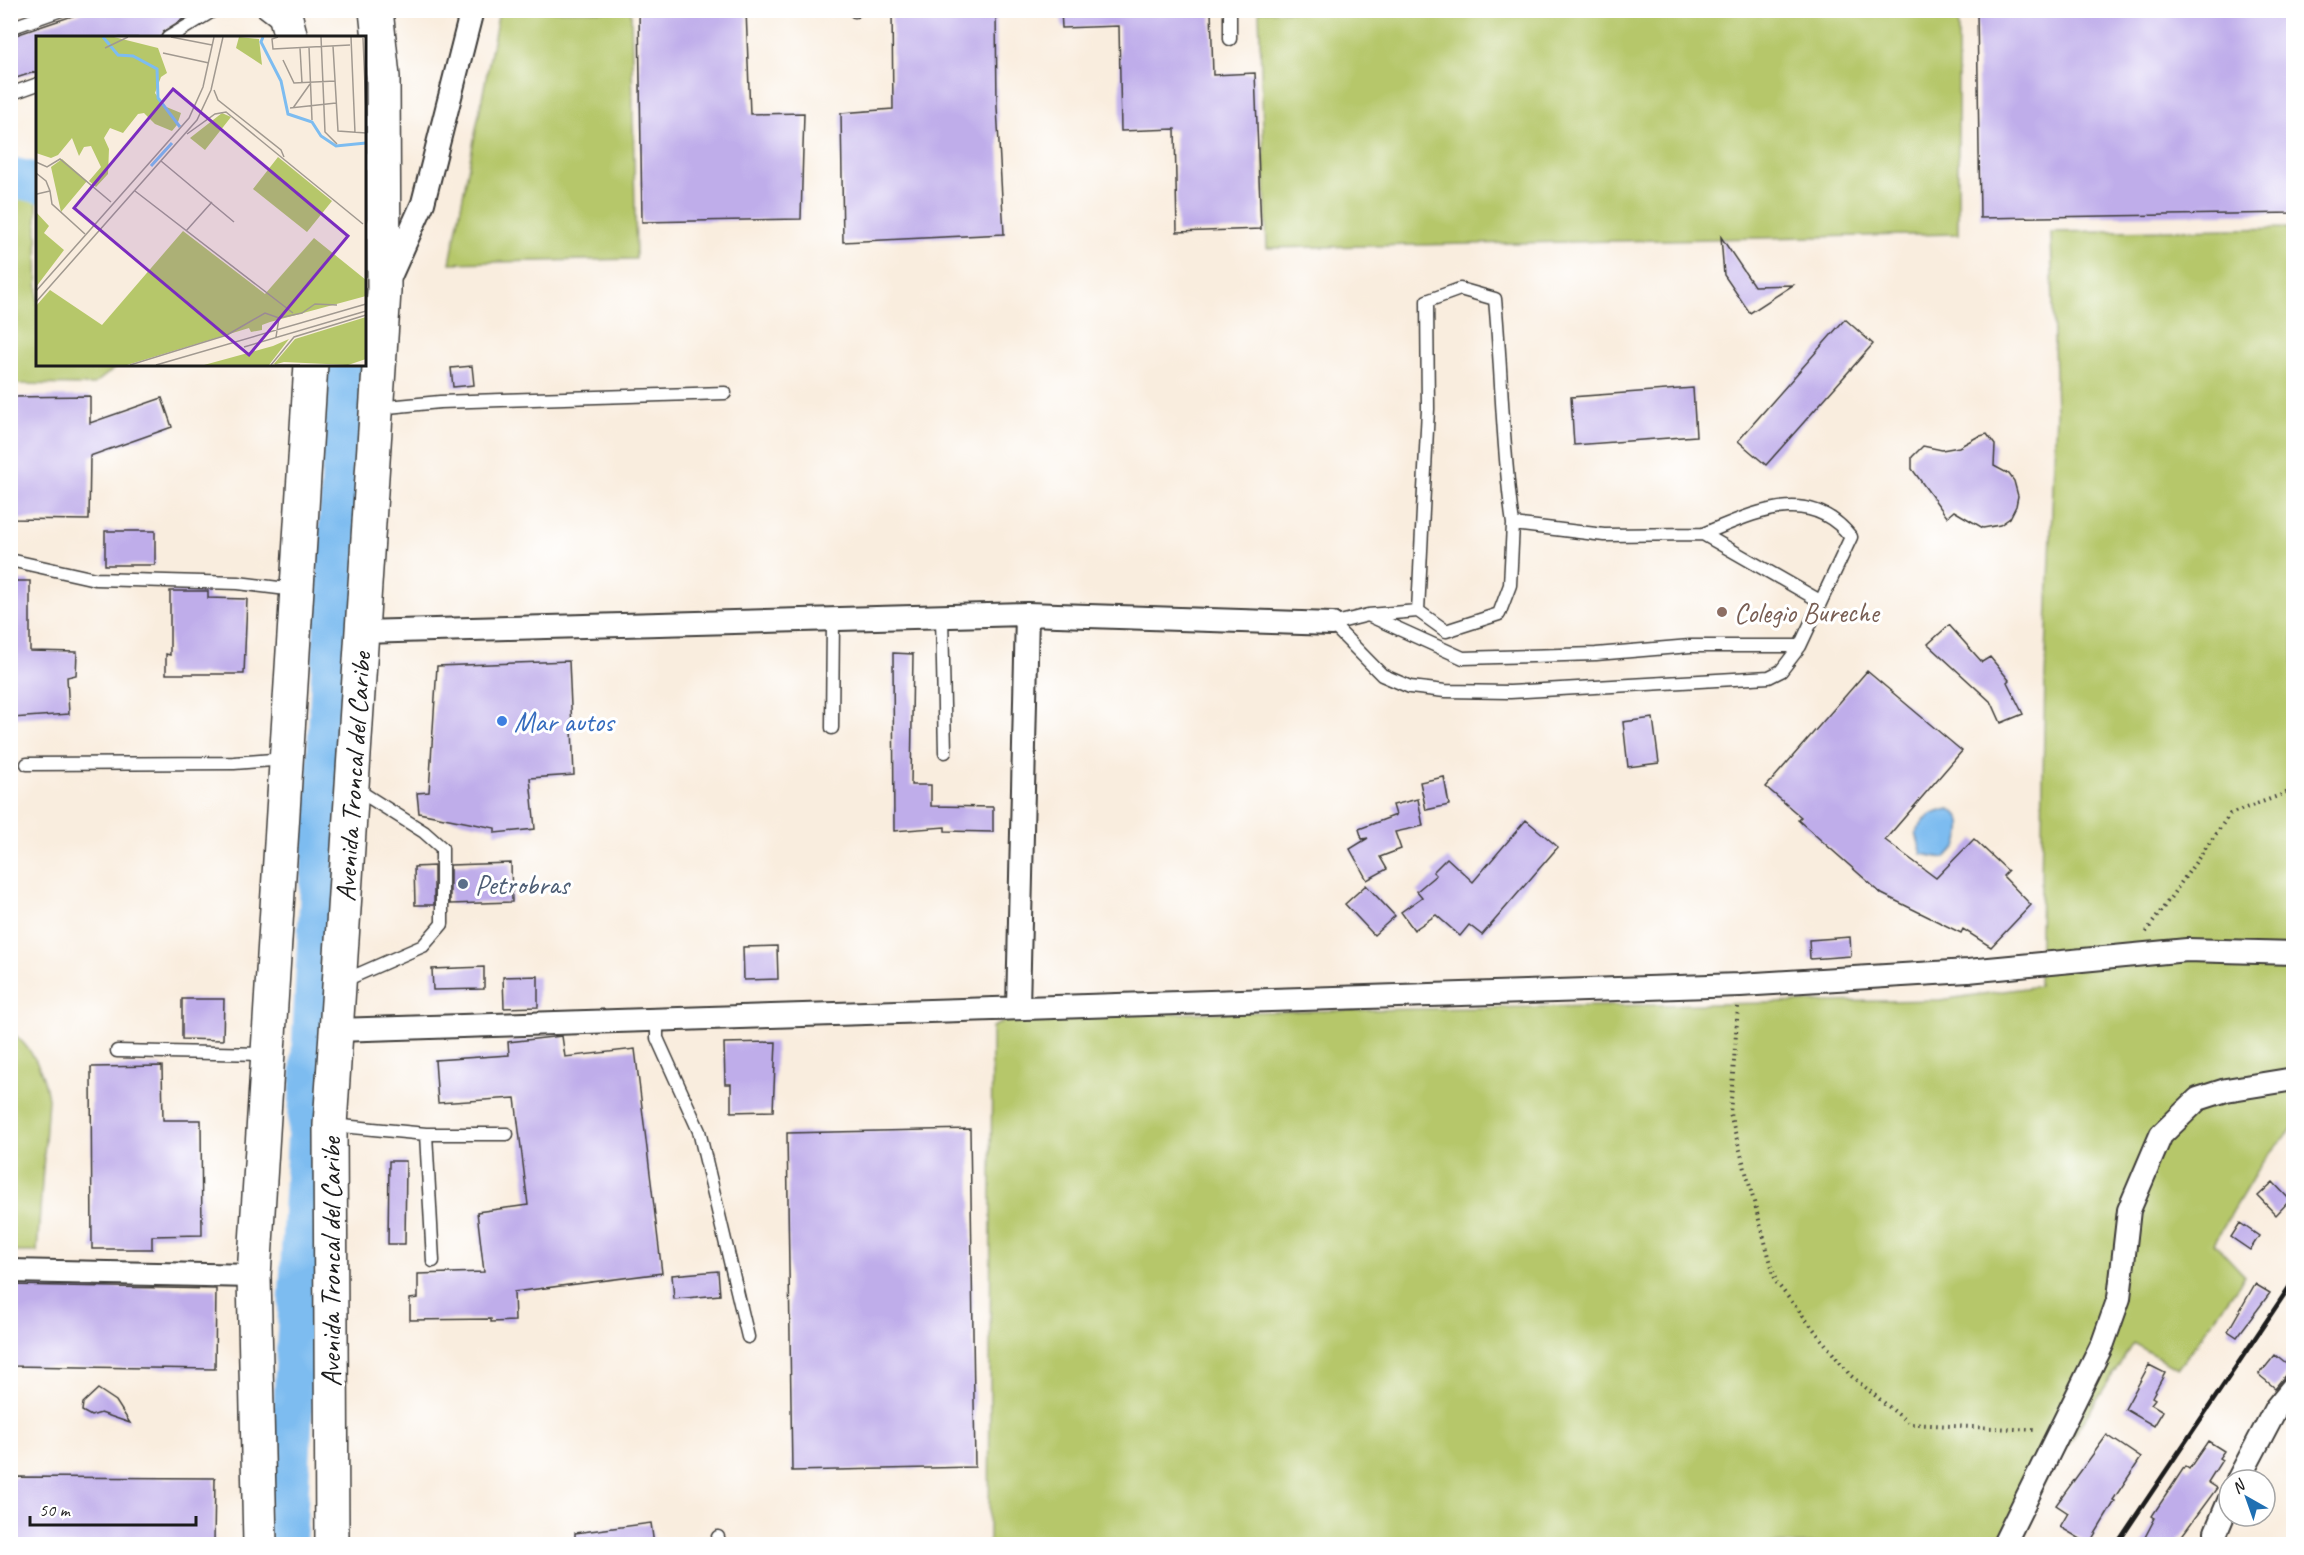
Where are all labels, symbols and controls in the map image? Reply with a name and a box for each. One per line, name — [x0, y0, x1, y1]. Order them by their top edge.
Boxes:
inset map — [36, 36, 366, 366]
place label: Colegio Bureche — [1734, 595, 1881, 630]
marker: Colegio Bureche — [1715, 605, 1729, 619]
street label: Avenida Troncal del Caribe — [327, 649, 378, 902]
place label: Mar autos — [514, 704, 616, 739]
marker: Mar autos — [495, 714, 509, 728]
place label: Petrobras — [475, 867, 572, 902]
marker: Petrobras — [456, 877, 470, 891]
street label: Avenida Troncal del Caribe — [313, 1135, 348, 1387]
north arrow — [2217, 1468, 2277, 1528]
text: N — [2228, 1474, 2251, 1498]
scale bar — [30, 1489, 196, 1527]
text: 50 m — [39, 1499, 72, 1521]

